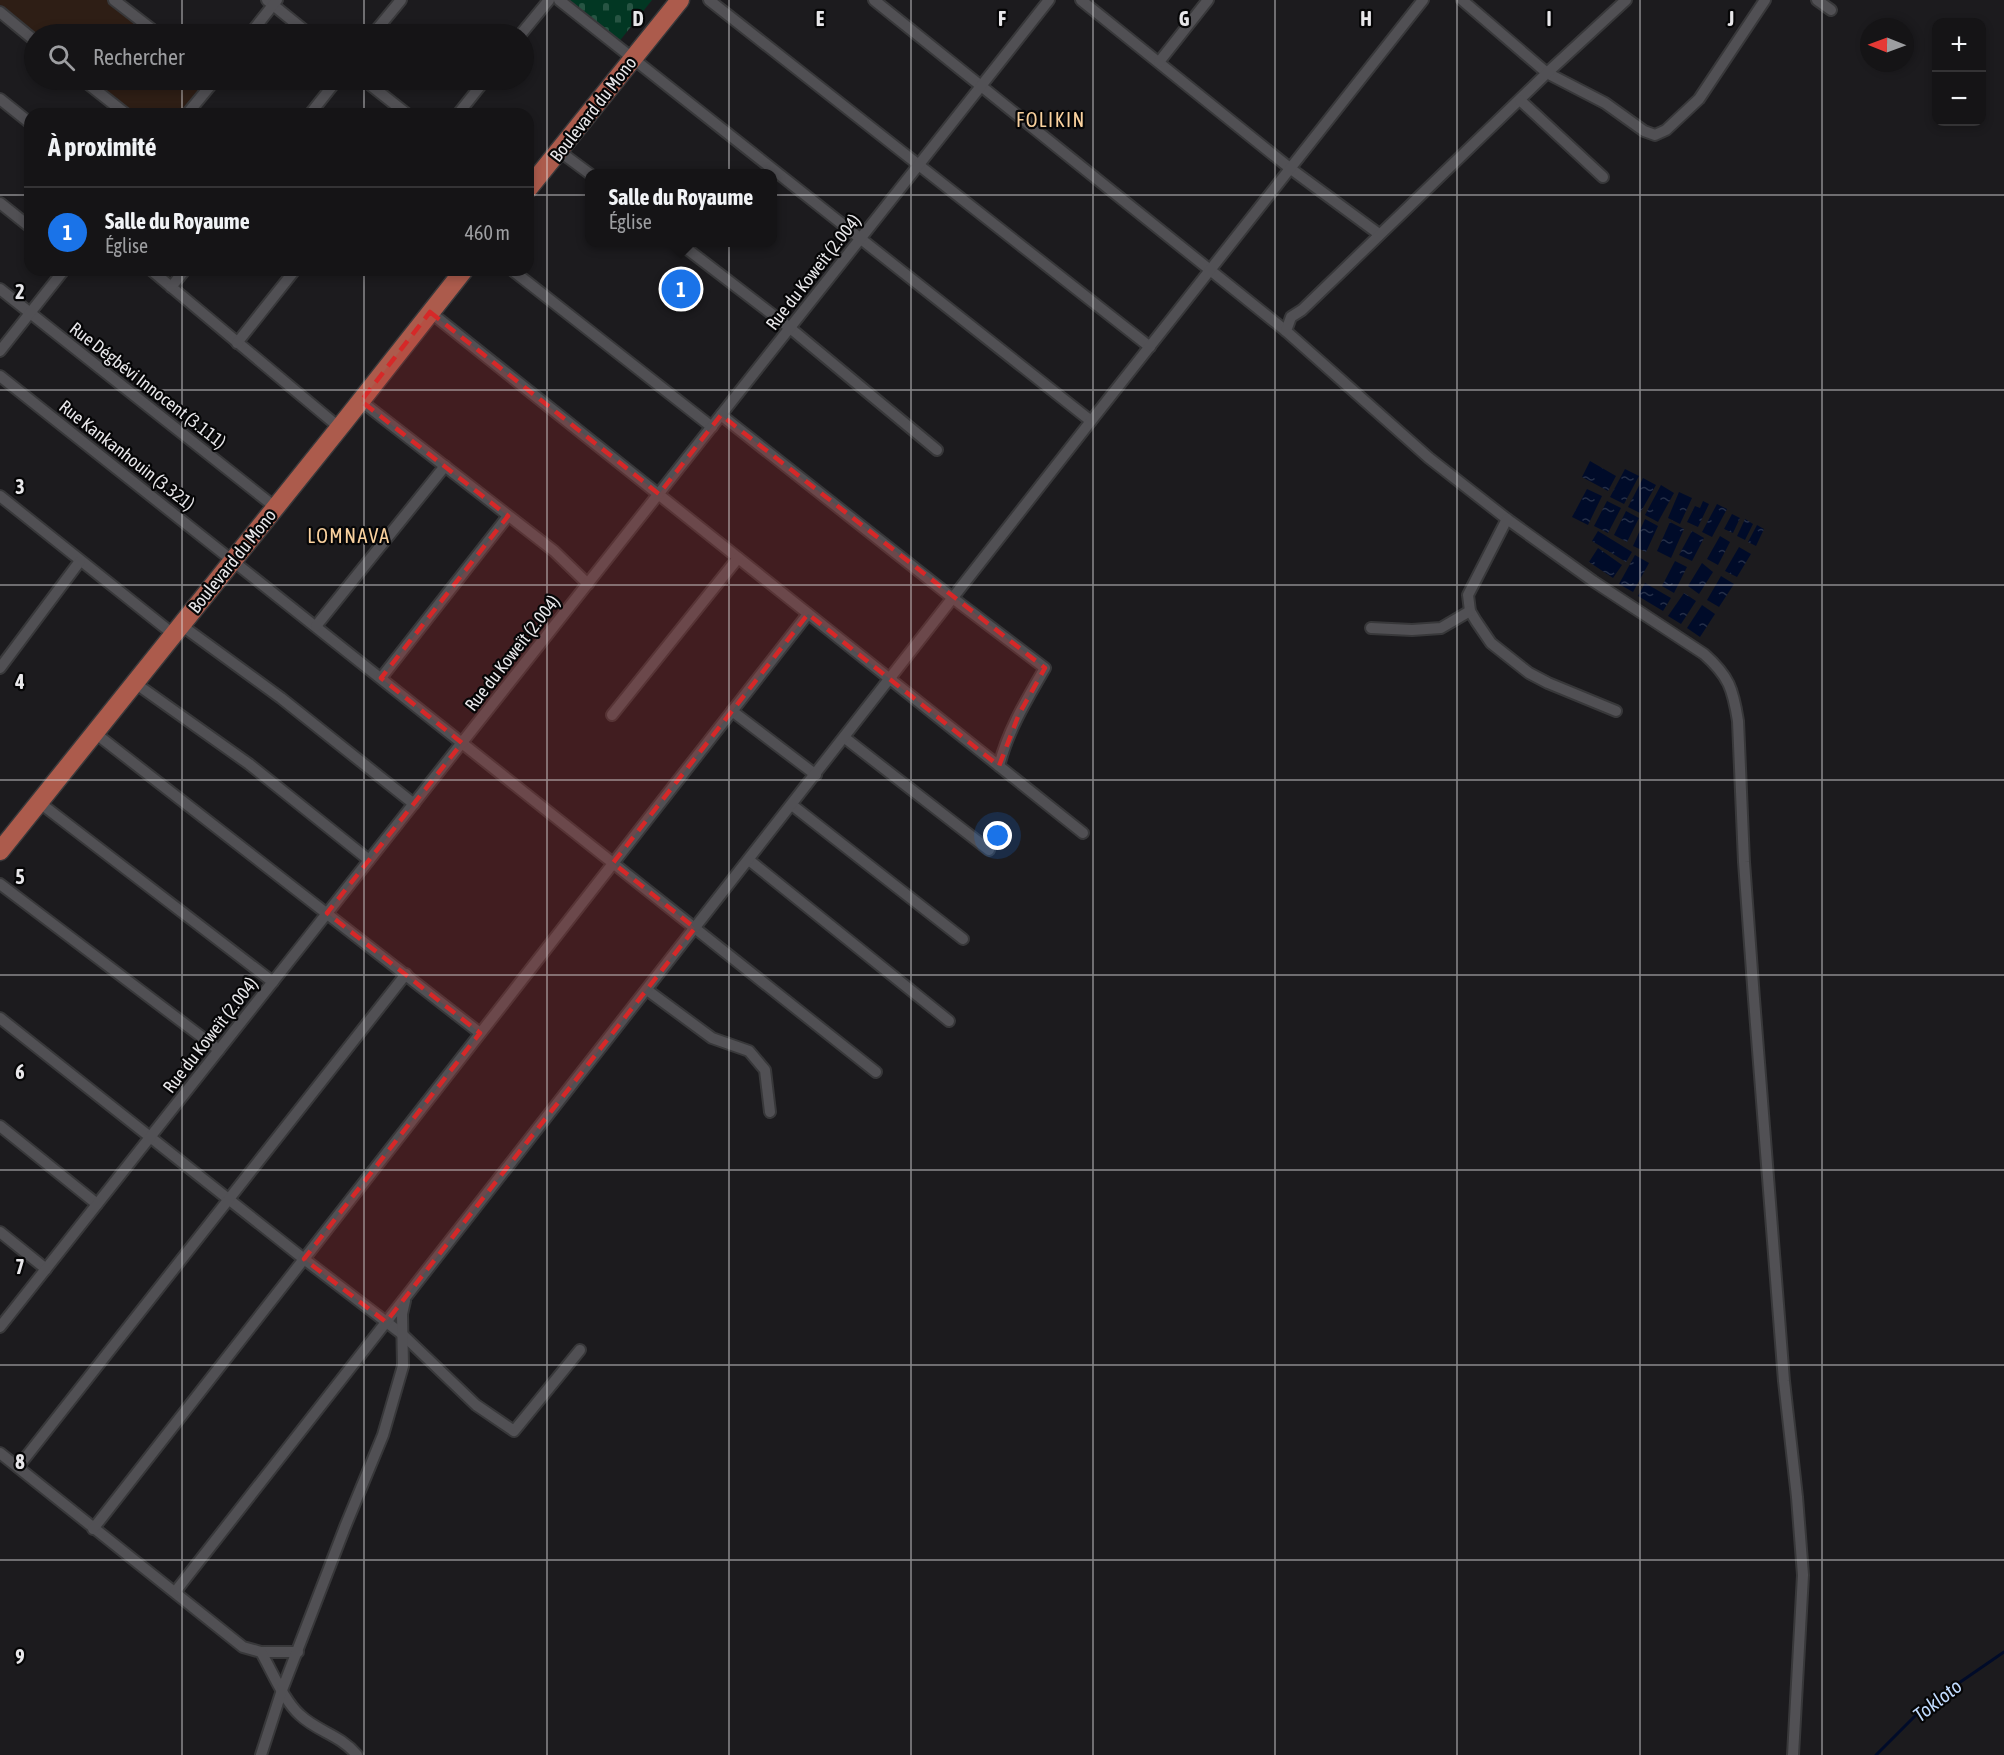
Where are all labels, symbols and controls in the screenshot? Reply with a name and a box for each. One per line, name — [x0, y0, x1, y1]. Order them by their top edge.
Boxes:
text: D — [632, 7, 644, 30]
text: E — [816, 7, 825, 30]
text: F — [998, 7, 1006, 30]
text: G — [1179, 7, 1190, 30]
text: H — [1360, 7, 1372, 30]
text: I — [1546, 7, 1552, 30]
text: J — [1727, 7, 1734, 30]
north arrow — [1860, 18, 1914, 72]
map controls — [1932, 18, 1986, 126]
button: + — [1932, 18, 1986, 72]
search box — [24, 24, 534, 90]
icon: search — [45, 41, 78, 74]
text: Rechercher — [93, 44, 184, 70]
street label: Boulevard du Mono — [545, 52, 641, 166]
button: − — [1932, 72, 1986, 126]
district label: FOLIKIN — [1016, 108, 1086, 131]
text: À proximité — [48, 132, 156, 162]
popup — [585, 169, 777, 247]
text: Salle du Royaume — [609, 184, 753, 210]
text: Salle du Royaume — [105, 208, 250, 234]
text: Église — [609, 210, 652, 233]
street label: Rue du Koweït (2.004) — [761, 210, 865, 334]
text: 1 — [63, 221, 72, 244]
text: 460 m — [465, 221, 510, 244]
text: Église — [105, 234, 148, 257]
pin: 1 — [662, 266, 700, 312]
text: 2 — [15, 280, 25, 303]
street label: Rue Dégbévi Innocent (3.111) — [66, 318, 230, 452]
street label: Rue Kankanhouin (3.321) — [55, 396, 199, 514]
text: 3 — [15, 475, 25, 498]
street label: Boulevard du Mono — [184, 505, 280, 617]
district label: LOMNAVA — [307, 524, 391, 547]
street label: Rue du Koweït (2.004) — [460, 591, 564, 715]
text: 4 — [14, 670, 25, 693]
your location — [983, 821, 1012, 850]
text: 5 — [15, 865, 25, 888]
street label: Rue du Koweït (2.004) — [158, 973, 262, 1097]
text: 6 — [15, 1060, 25, 1083]
text: 7 — [15, 1255, 25, 1278]
text: 8 — [15, 1450, 25, 1473]
text: 9 — [15, 1645, 25, 1668]
water label: Tokloto — [1908, 1674, 1966, 1726]

